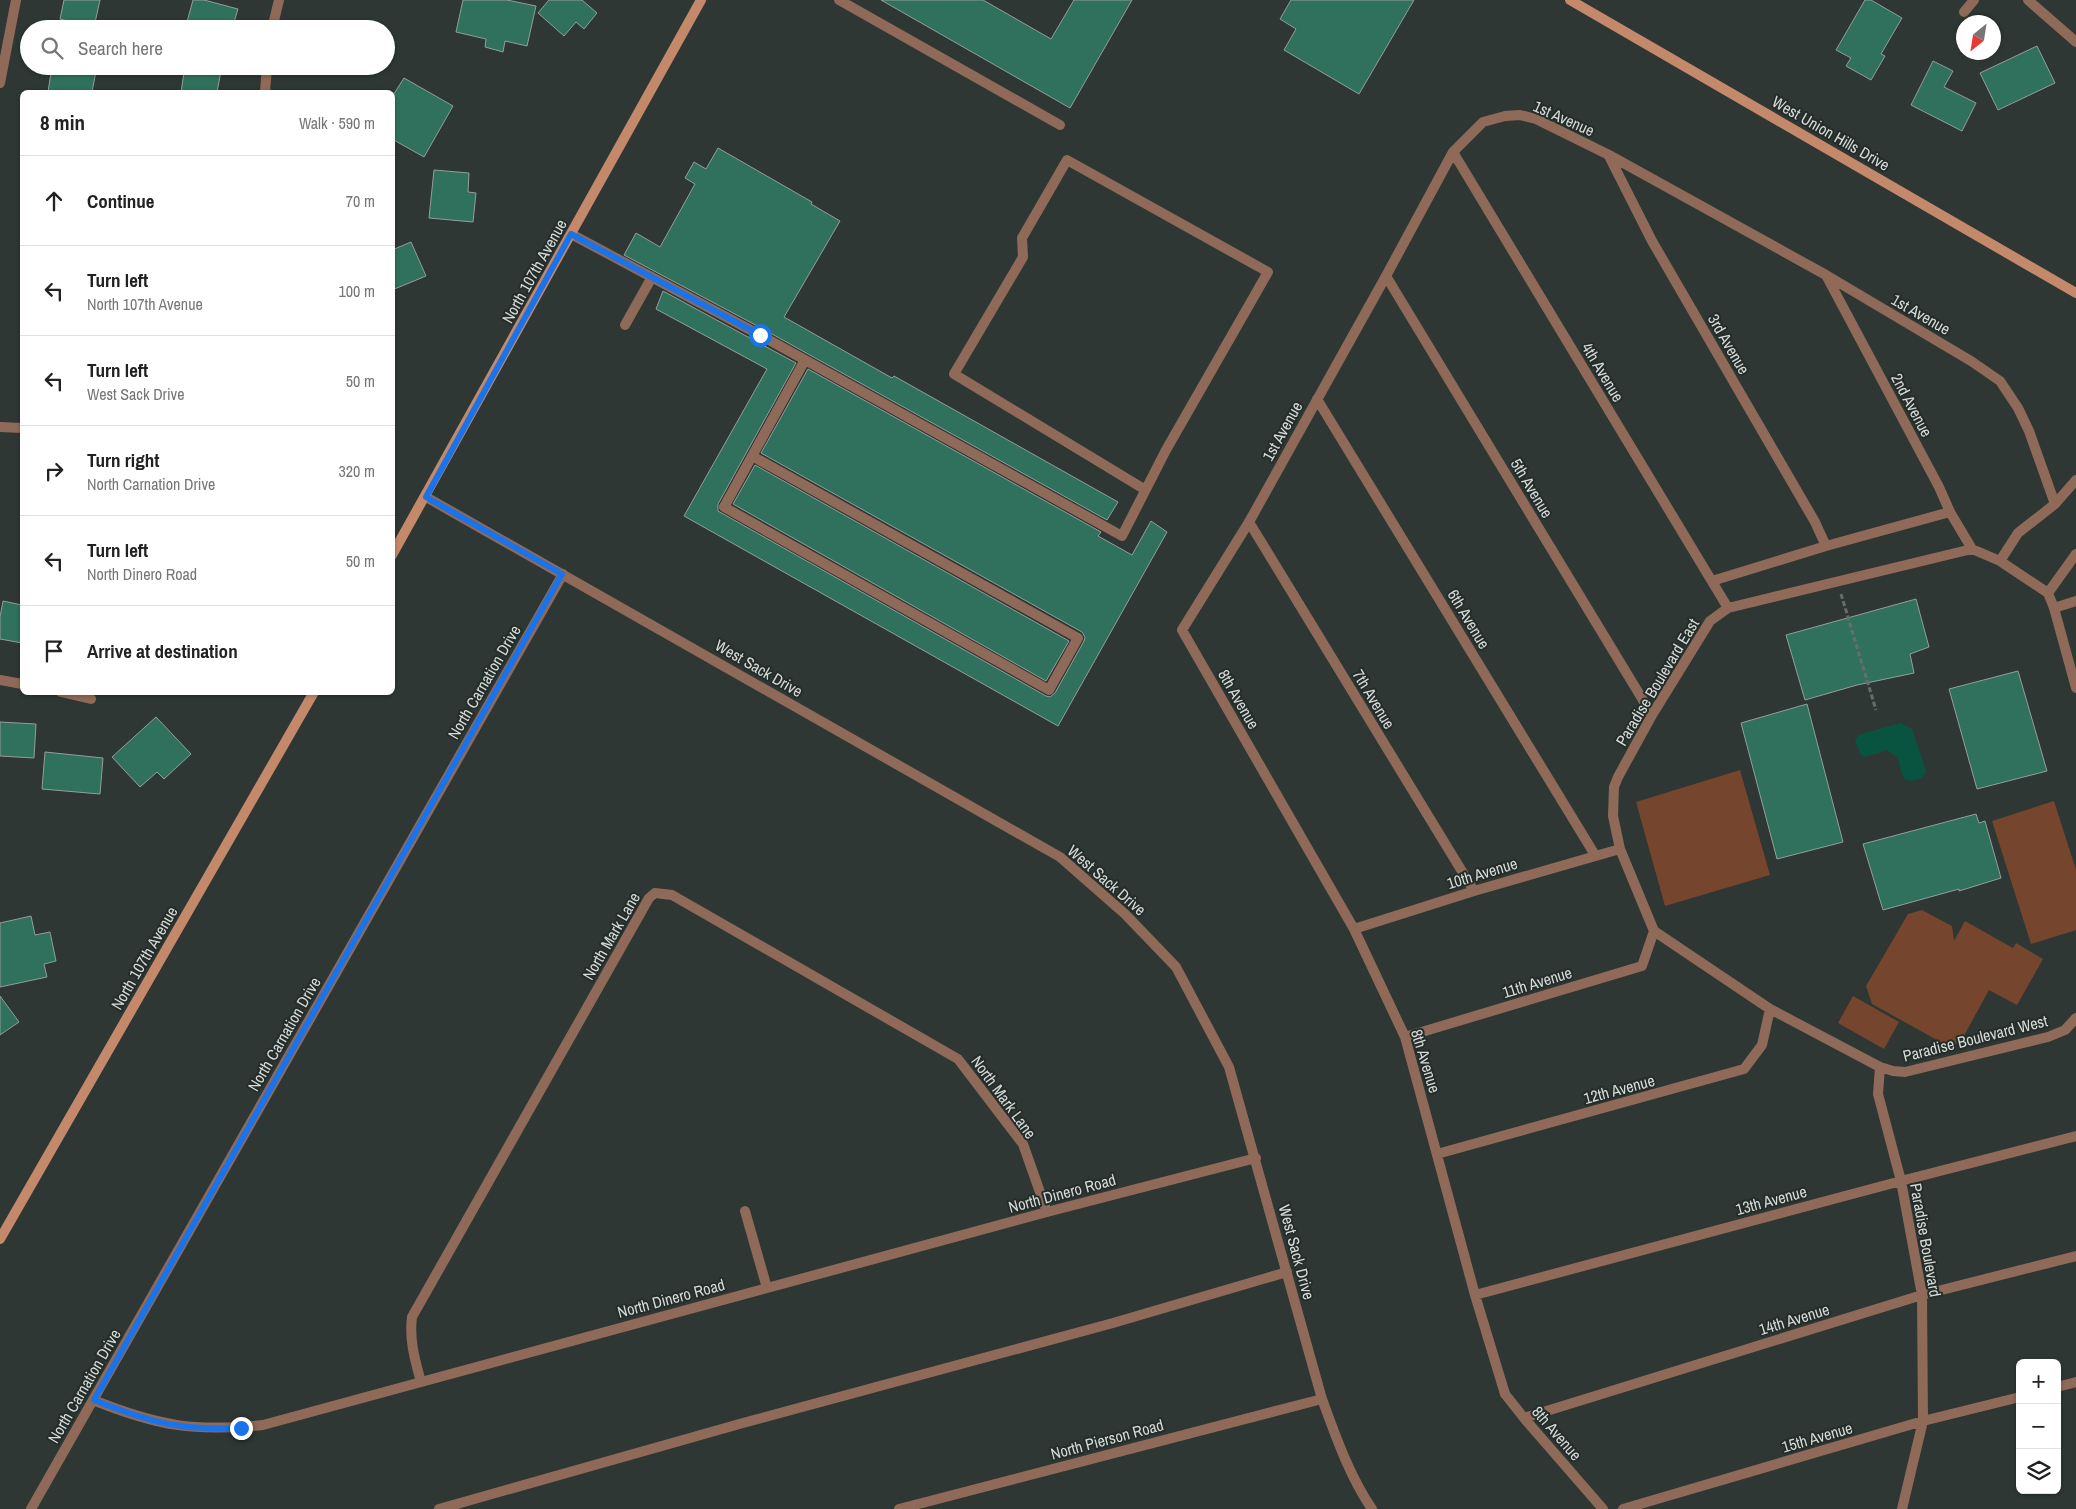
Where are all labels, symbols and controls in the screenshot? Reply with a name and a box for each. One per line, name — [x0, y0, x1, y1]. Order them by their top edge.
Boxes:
north arrow — [1956, 15, 2001, 60]
search box — [20, 20, 395, 75]
icon: search — [38, 34, 66, 62]
text: Search here — [78, 35, 163, 61]
street label: West Union Hills Drive — [1768, 90, 1894, 176]
street label: 1st Avenue — [1530, 95, 1598, 141]
text: 8 min — [40, 108, 85, 137]
text: Walk · 590 m — [299, 112, 375, 134]
icon: ahead — [40, 187, 68, 215]
text: Continue — [87, 188, 155, 214]
text: 70 m — [346, 190, 375, 212]
street label: North 107th Avenue — [496, 215, 572, 327]
text: Turn left — [87, 267, 148, 293]
icon: left — [40, 277, 68, 305]
text: 100 m — [339, 280, 375, 302]
street label: 1st Avenue — [1887, 288, 1955, 340]
text: North 107th Avenue — [87, 293, 203, 315]
street label: 3rd Avenue — [1703, 310, 1755, 378]
route start — [749, 324, 772, 347]
street label: 4th Avenue — [1577, 338, 1629, 406]
text: Turn left — [87, 357, 148, 383]
icon: left — [40, 367, 68, 395]
street label: 2nd Avenue — [1886, 369, 1938, 441]
text: 50 m — [346, 370, 375, 392]
text: West Sack Drive — [87, 383, 184, 405]
street label: 1st Avenue — [1257, 397, 1307, 465]
text: Turn right — [87, 447, 159, 473]
street label: 5th Avenue — [1506, 454, 1558, 522]
icon: right — [40, 457, 68, 485]
text: 320 m — [339, 460, 375, 482]
text: North Carnation Drive — [87, 473, 215, 495]
text: Turn left — [87, 537, 148, 563]
icon: left — [40, 547, 68, 575]
text: 50 m — [346, 550, 375, 572]
text: North Dinero Road — [87, 563, 197, 585]
street label: 6th Avenue — [1443, 585, 1495, 653]
street label: Paradise Boulevard East — [1610, 614, 1704, 750]
street label: North Carnation Drive — [442, 621, 526, 743]
street label: West Sack Drive — [711, 634, 807, 702]
icon: arrive — [40, 637, 68, 665]
text: Arrive at destination — [87, 638, 238, 664]
street label: 8th Avenue — [1213, 665, 1265, 733]
street label: 7th Avenue — [1348, 665, 1400, 733]
street label: West Sack Drive — [1063, 840, 1151, 920]
street label: 10th Avenue — [1444, 852, 1520, 894]
street label: North Mark Lane — [577, 888, 645, 984]
street label: North 107th Avenue — [106, 902, 182, 1014]
street label: 11th Avenue — [1499, 961, 1575, 1003]
street label: North Carnation Drive — [242, 973, 326, 1095]
street label: Paradise Boulevard West — [1900, 1009, 2050, 1067]
street label: 8th Avenue — [1406, 1026, 1446, 1096]
street label: North Mark Lane — [966, 1051, 1042, 1143]
street label: 12th Avenue — [1581, 1069, 1657, 1109]
street label: North Dinero Road — [1006, 1168, 1118, 1218]
street label: 13th Avenue — [1733, 1180, 1809, 1220]
street label: Paradise Boulevard — [1905, 1181, 1947, 1299]
street label: West Sack Drive — [1274, 1202, 1320, 1302]
street label: North Dinero Road — [615, 1273, 727, 1323]
street label: 14th Avenue — [1756, 1298, 1832, 1340]
street label: North Carnation Drive — [42, 1325, 126, 1447]
map controls — [2016, 1359, 2061, 1494]
button: + — [2016, 1359, 2061, 1404]
street label: 8th Avenue — [1527, 1401, 1587, 1465]
button: − — [2016, 1404, 2061, 1449]
street label: North Pierson Road — [1048, 1413, 1166, 1465]
street label: 15th Avenue — [1779, 1416, 1855, 1458]
route end — [230, 1417, 253, 1440]
button: layers — [2016, 1449, 2061, 1494]

